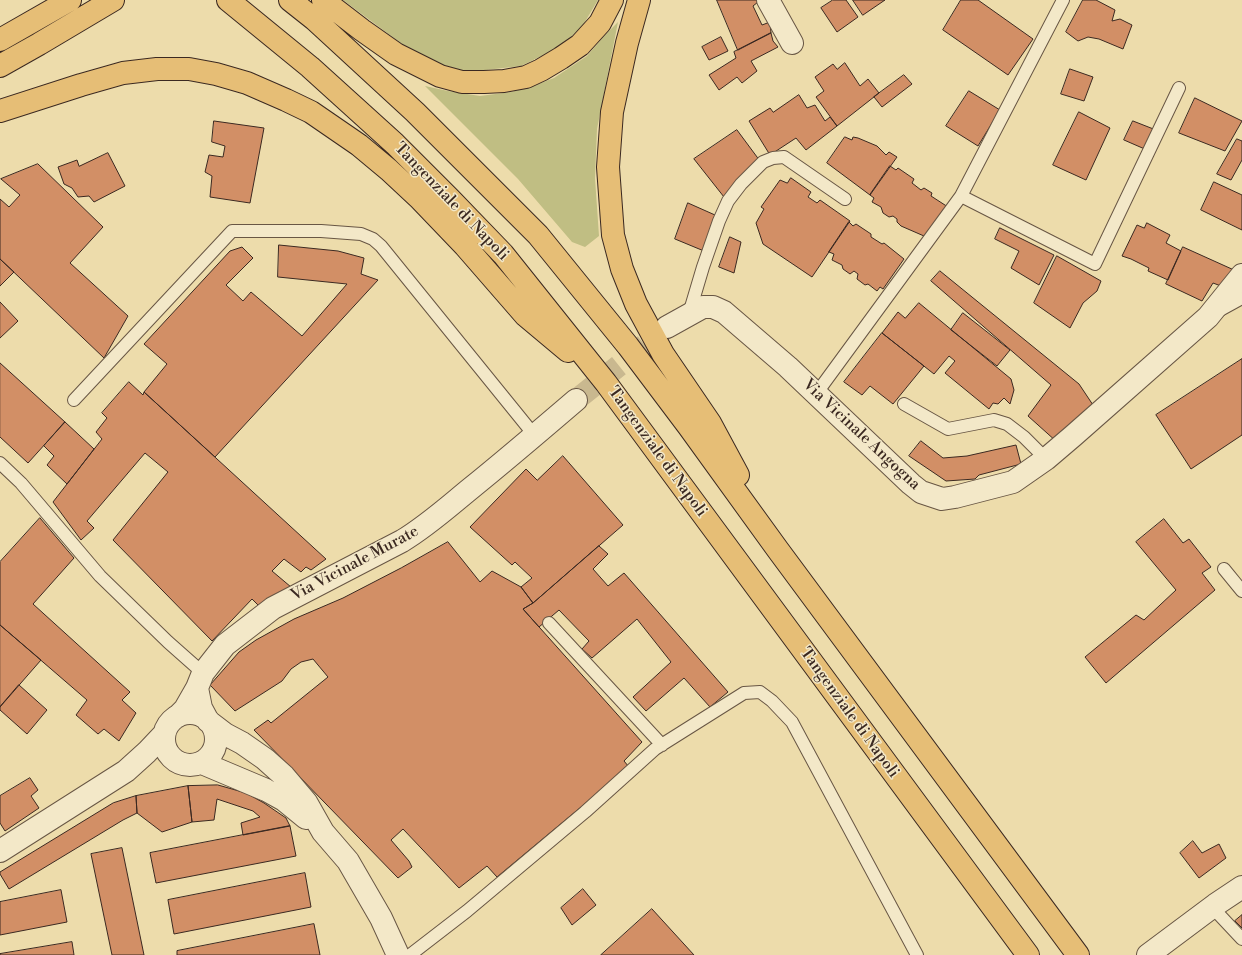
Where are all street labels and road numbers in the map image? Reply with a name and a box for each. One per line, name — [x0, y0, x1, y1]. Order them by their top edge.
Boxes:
street label: Tangenziale di Napoli — [390, 139, 512, 265]
street label: Via Vicinale Angogna — [798, 376, 924, 494]
street label: Tangenziale di Napoli — [603, 383, 711, 521]
street label: Via Vicinale Murate — [288, 522, 422, 606]
street label: Tangenziale di Napoli — [795, 644, 903, 782]

